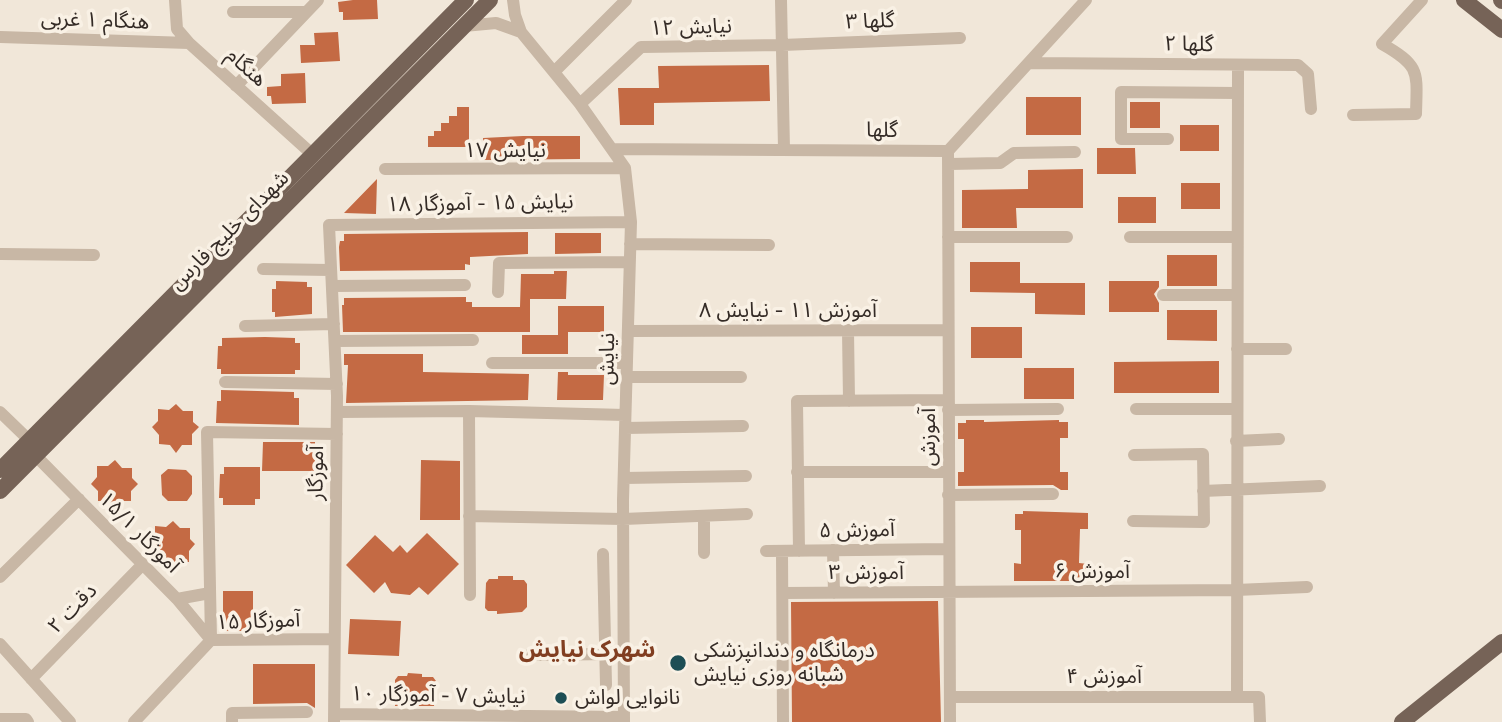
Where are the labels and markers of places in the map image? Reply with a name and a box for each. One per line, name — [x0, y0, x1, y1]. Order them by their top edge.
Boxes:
place label: درمانگاه و دندانپزشکی شبانه روزی نیایش — [694, 638, 875, 688]
marker: درمانگاه و دندانپزشکی شبانه روزی نیایش — [668, 653, 688, 673]
place label: نانوایی لواش — [575, 685, 680, 711]
marker: نانوایی لواش — [553, 690, 569, 706]

